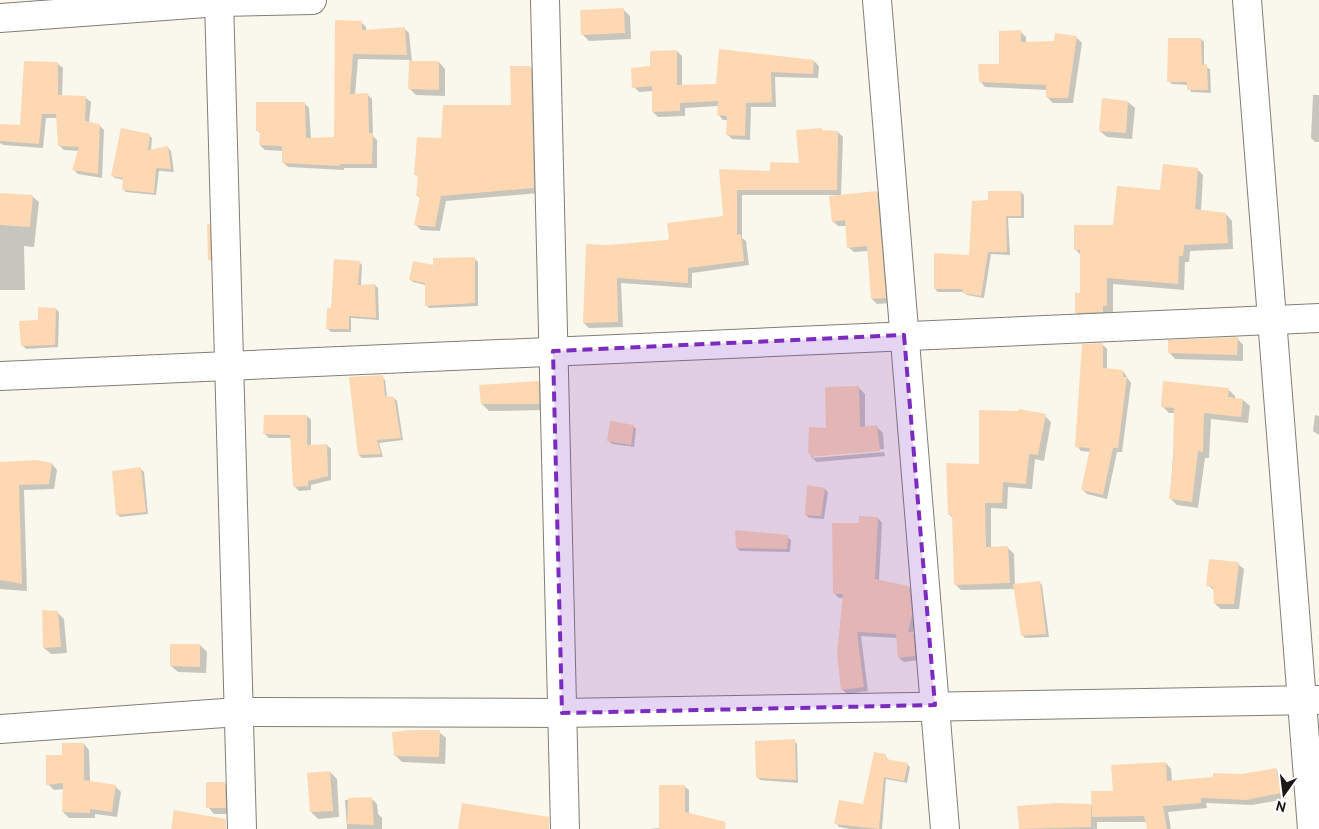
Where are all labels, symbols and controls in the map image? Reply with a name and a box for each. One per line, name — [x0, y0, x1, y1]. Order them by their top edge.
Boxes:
north arrow — [1259, 769, 1309, 819]
text: N — [1274, 796, 1288, 815]

